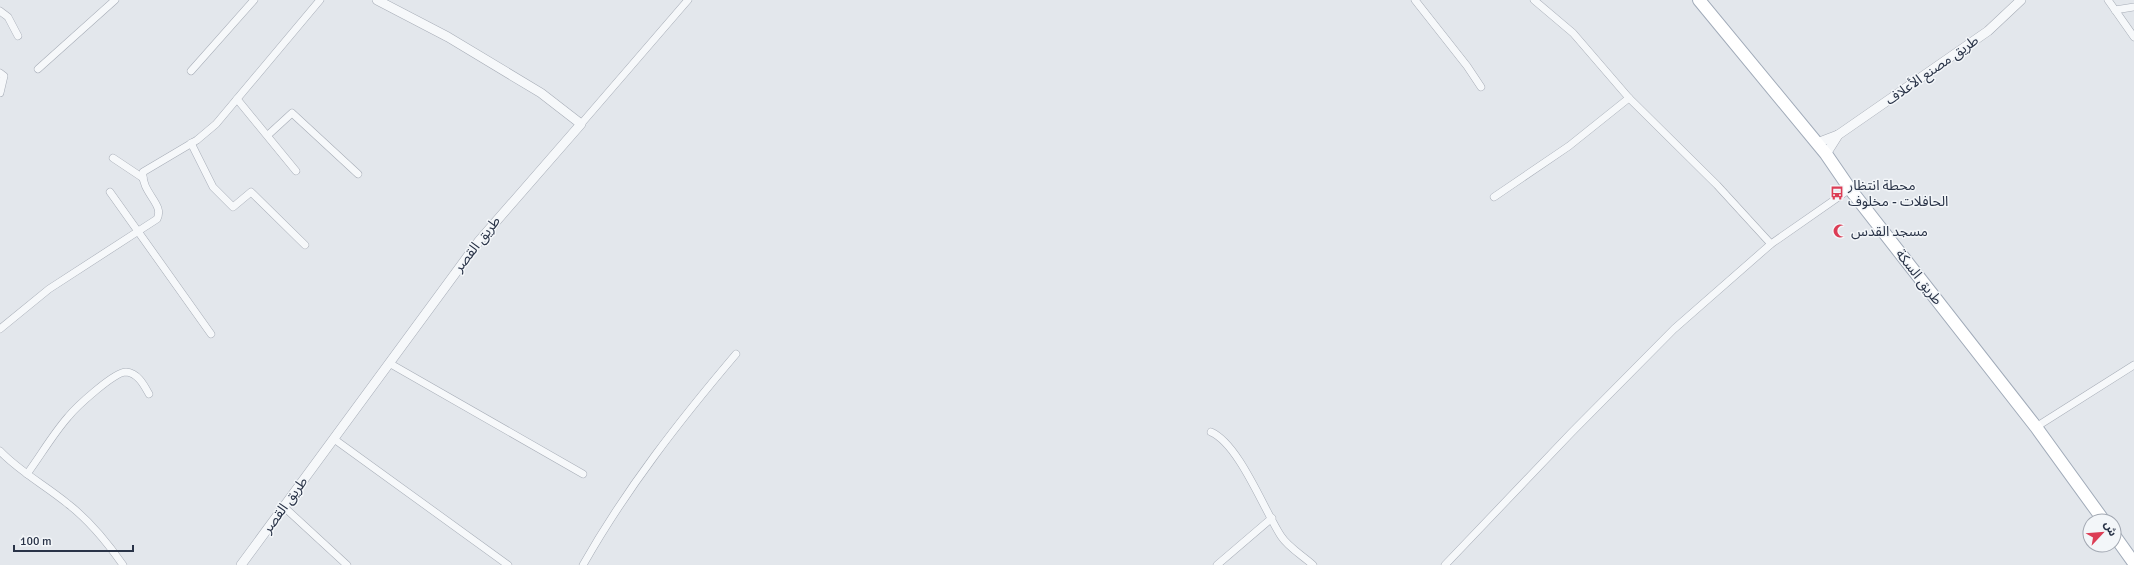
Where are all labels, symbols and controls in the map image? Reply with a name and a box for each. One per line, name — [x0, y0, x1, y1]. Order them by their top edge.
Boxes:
street label: طريق مصنع الأعلاف — [1882, 32, 1983, 110]
place label: محطة انتظار الحافلات - مخلوف — [1847, 177, 1948, 210]
bus stop icon: محطة انتظار الحافلات - مخلوف — [1829, 185, 1845, 201]
street label: طريق القصر — [449, 213, 505, 277]
mosque icon: مسجد القدس — [1832, 223, 1848, 239]
place label: مسجد القدس — [1851, 223, 1928, 240]
street label: طريق السكة — [1891, 246, 1946, 309]
street label: طريق القصر — [258, 473, 312, 538]
north arrow — [2082, 513, 2122, 553]
text: ش — [2101, 519, 2120, 538]
scale bar — [14, 527, 133, 553]
text: 100 m — [20, 534, 52, 549]

